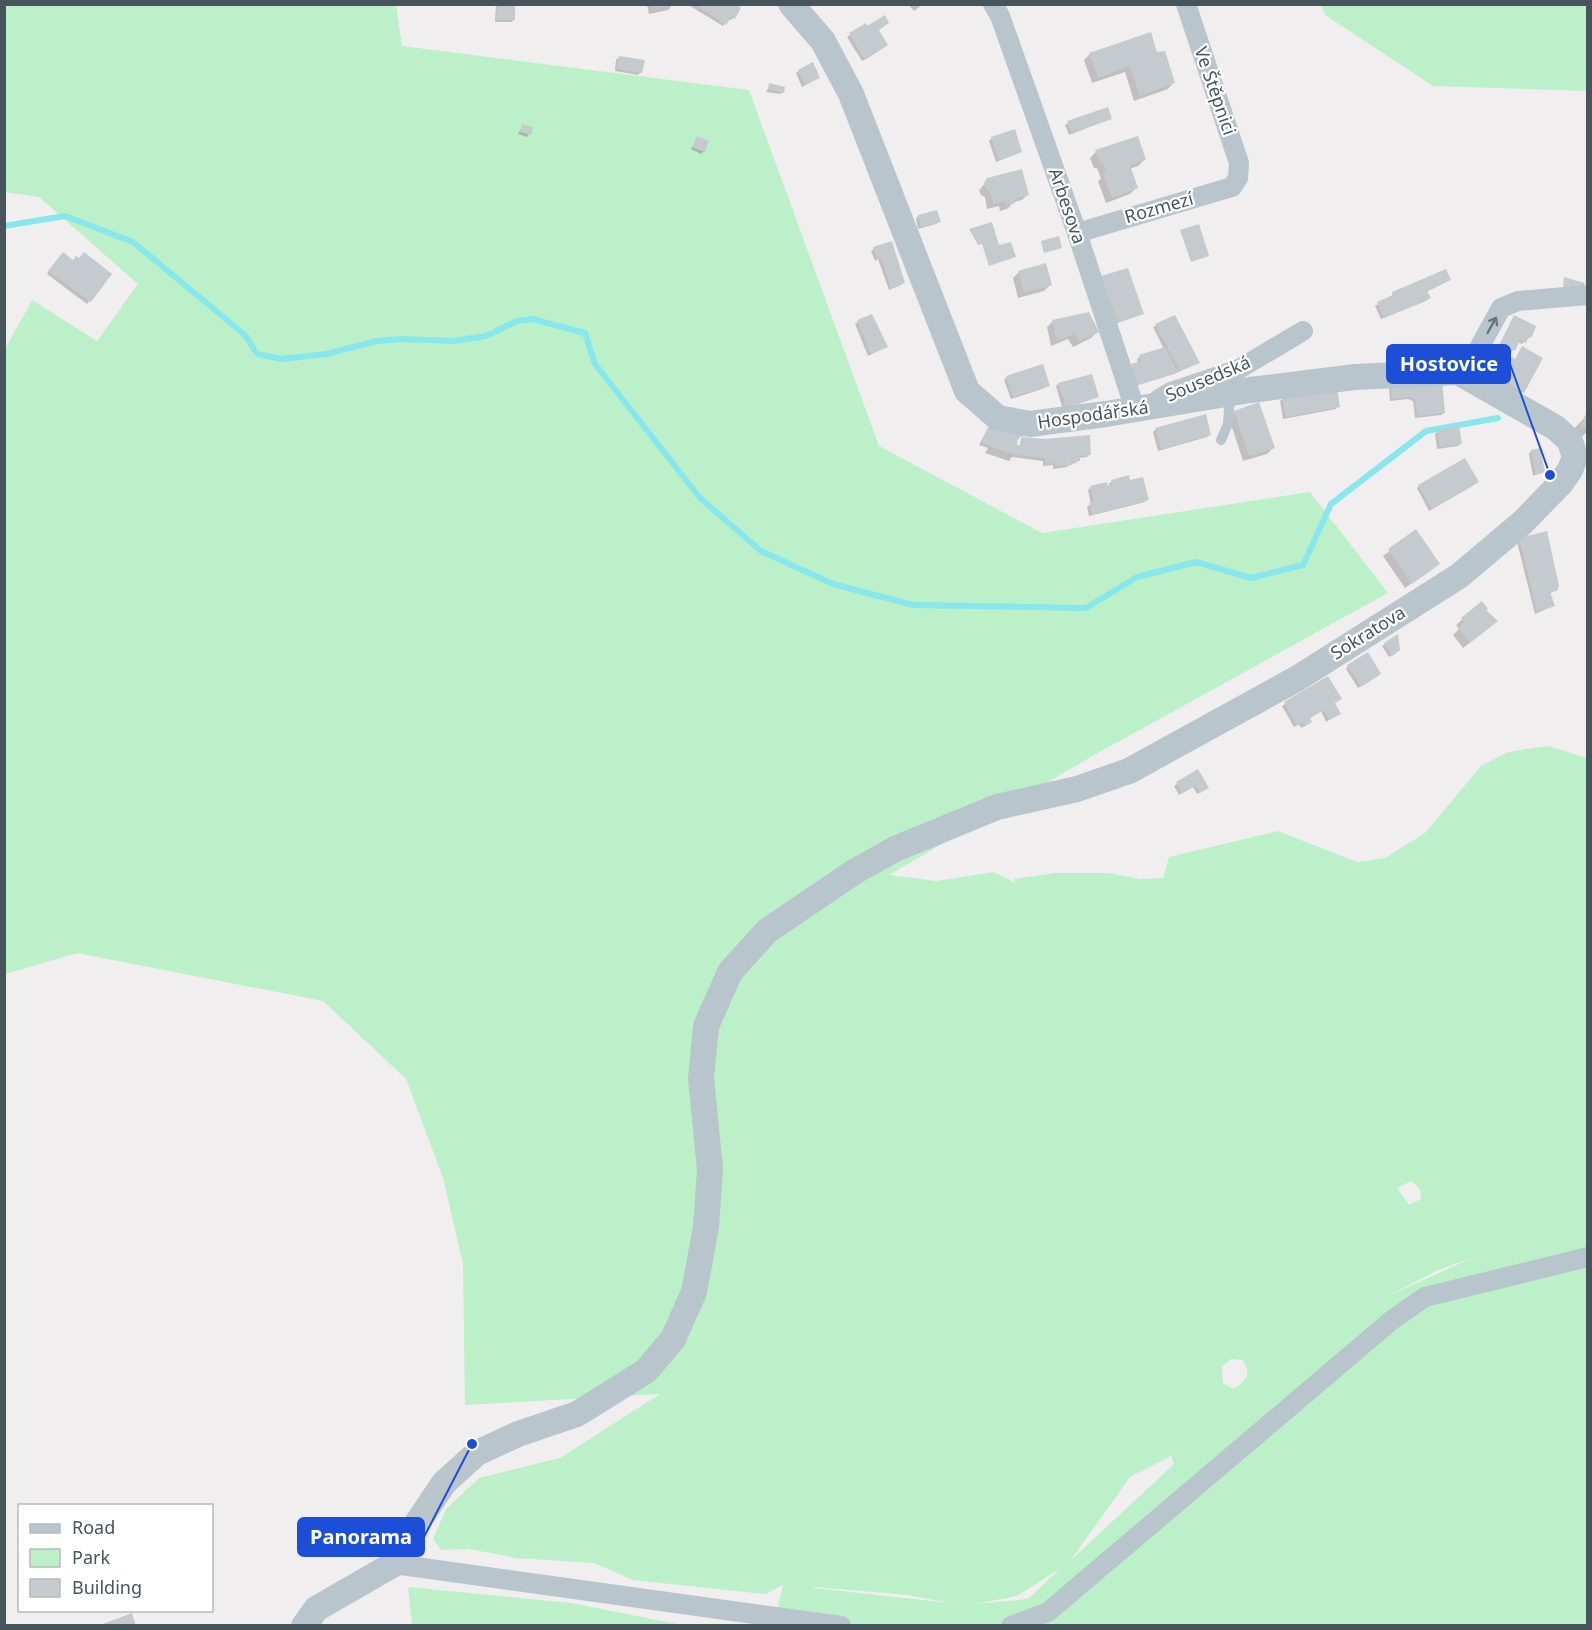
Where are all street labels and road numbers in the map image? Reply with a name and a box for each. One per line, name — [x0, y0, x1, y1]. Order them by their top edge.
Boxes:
street label: Ve Štěpnici — [1190, 43, 1242, 138]
street label: Arbesova — [1044, 165, 1092, 247]
street label: Rozmezí — [1122, 186, 1196, 228]
street label: Sousedská — [1161, 349, 1254, 407]
street label: Hospodářská — [1036, 394, 1150, 434]
street label: Sokratova — [1326, 600, 1409, 665]

